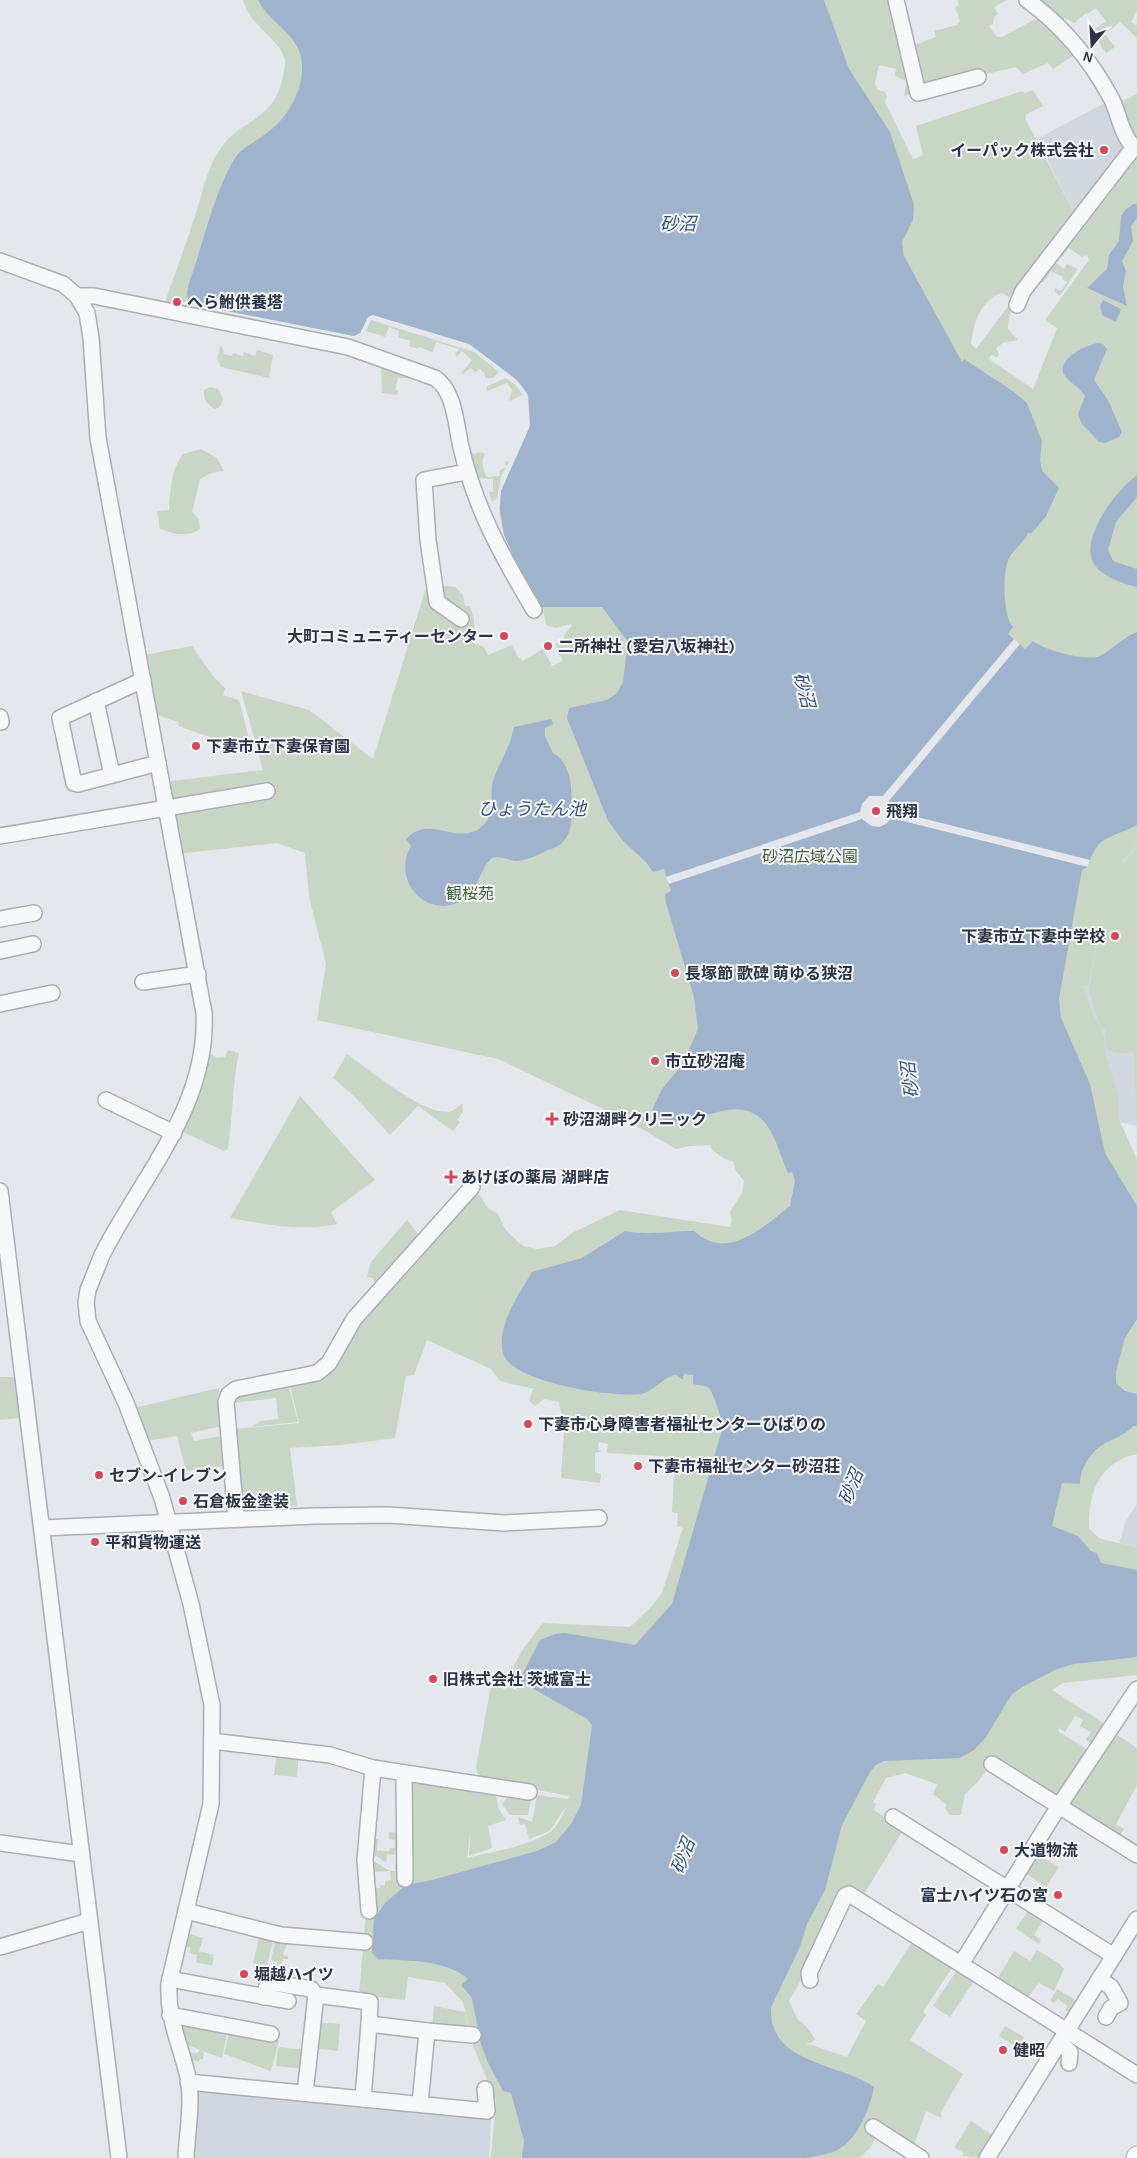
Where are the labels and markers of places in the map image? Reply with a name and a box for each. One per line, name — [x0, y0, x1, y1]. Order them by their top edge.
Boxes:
place label: イーパック株式会社 — [950, 141, 1094, 160]
marker: イーパック株式会社 — [1098, 144, 1110, 156]
place label: へら鮒供養塔 — [187, 293, 283, 312]
marker: へら鮒供養塔 — [171, 296, 183, 308]
place label: 大町コミュニティーセンター — [287, 627, 494, 646]
marker: 大町コミュニティーセンター — [498, 630, 510, 642]
place label: 二所神社 (愛宕八坂神社) — [558, 637, 735, 656]
marker: 二所神社 (愛宕八坂神社) — [542, 640, 554, 652]
place label: 下妻市立下妻保育園 — [206, 737, 350, 756]
marker: 下妻市立下妻保育園 — [190, 740, 202, 752]
place label: 飛翔 — [886, 802, 918, 821]
marker: 飛翔 — [870, 805, 882, 817]
place label: 下妻市立下妻中学校 — [961, 927, 1105, 946]
marker: 下妻市立下妻中学校 — [1109, 930, 1121, 942]
place label: 長塚節 歌碑 萌ゆる狭沼 — [685, 964, 853, 983]
marker: 長塚節 歌碑 萌ゆる狭沼 — [669, 967, 681, 979]
place label: 市立砂沼庵 — [665, 1052, 745, 1071]
marker: 市立砂沼庵 — [649, 1055, 661, 1067]
place label: 砂沼湖畔クリニック — [563, 1110, 707, 1129]
marker: 砂沼湖畔クリニック — [545, 1112, 559, 1126]
place label: あけぼの薬局 湖畔店 — [461, 1168, 609, 1187]
marker: あけぼの薬局 湖畔店 — [445, 1171, 457, 1183]
place label: 下妻市心身障害者福祉センターひばりの — [538, 1415, 826, 1434]
marker: 下妻市心身障害者福祉センターひばりの — [522, 1418, 534, 1430]
place label: 下妻市福祉センター砂沼荘 — [648, 1457, 840, 1476]
marker: 下妻市福祉センター砂沼荘 — [632, 1460, 644, 1472]
place label: セブン-イレブン — [109, 1466, 227, 1485]
marker: セブン-イレブン — [93, 1469, 105, 1481]
place label: 石倉板金塗装 — [193, 1492, 289, 1511]
marker: 石倉板金塗装 — [177, 1495, 189, 1507]
place label: 平和貨物運送 — [105, 1533, 201, 1552]
marker: 平和貨物運送 — [89, 1536, 101, 1548]
place label: 旧株式会社 茨城富士 — [443, 1670, 591, 1689]
marker: 旧株式会社 茨城富士 — [427, 1673, 439, 1685]
place label: 大道物流 — [1014, 1841, 1078, 1860]
marker: 大道物流 — [998, 1844, 1010, 1856]
place label: 富士ハイツ石の宮 — [920, 1886, 1048, 1905]
marker: 富士ハイツ石の宮 — [1052, 1889, 1064, 1901]
place label: 堀越ハイツ — [254, 1965, 334, 1984]
marker: 堀越ハイツ — [238, 1968, 250, 1980]
place label: 健昭 — [1013, 2041, 1045, 2060]
marker: 健昭 — [997, 2044, 1009, 2056]

